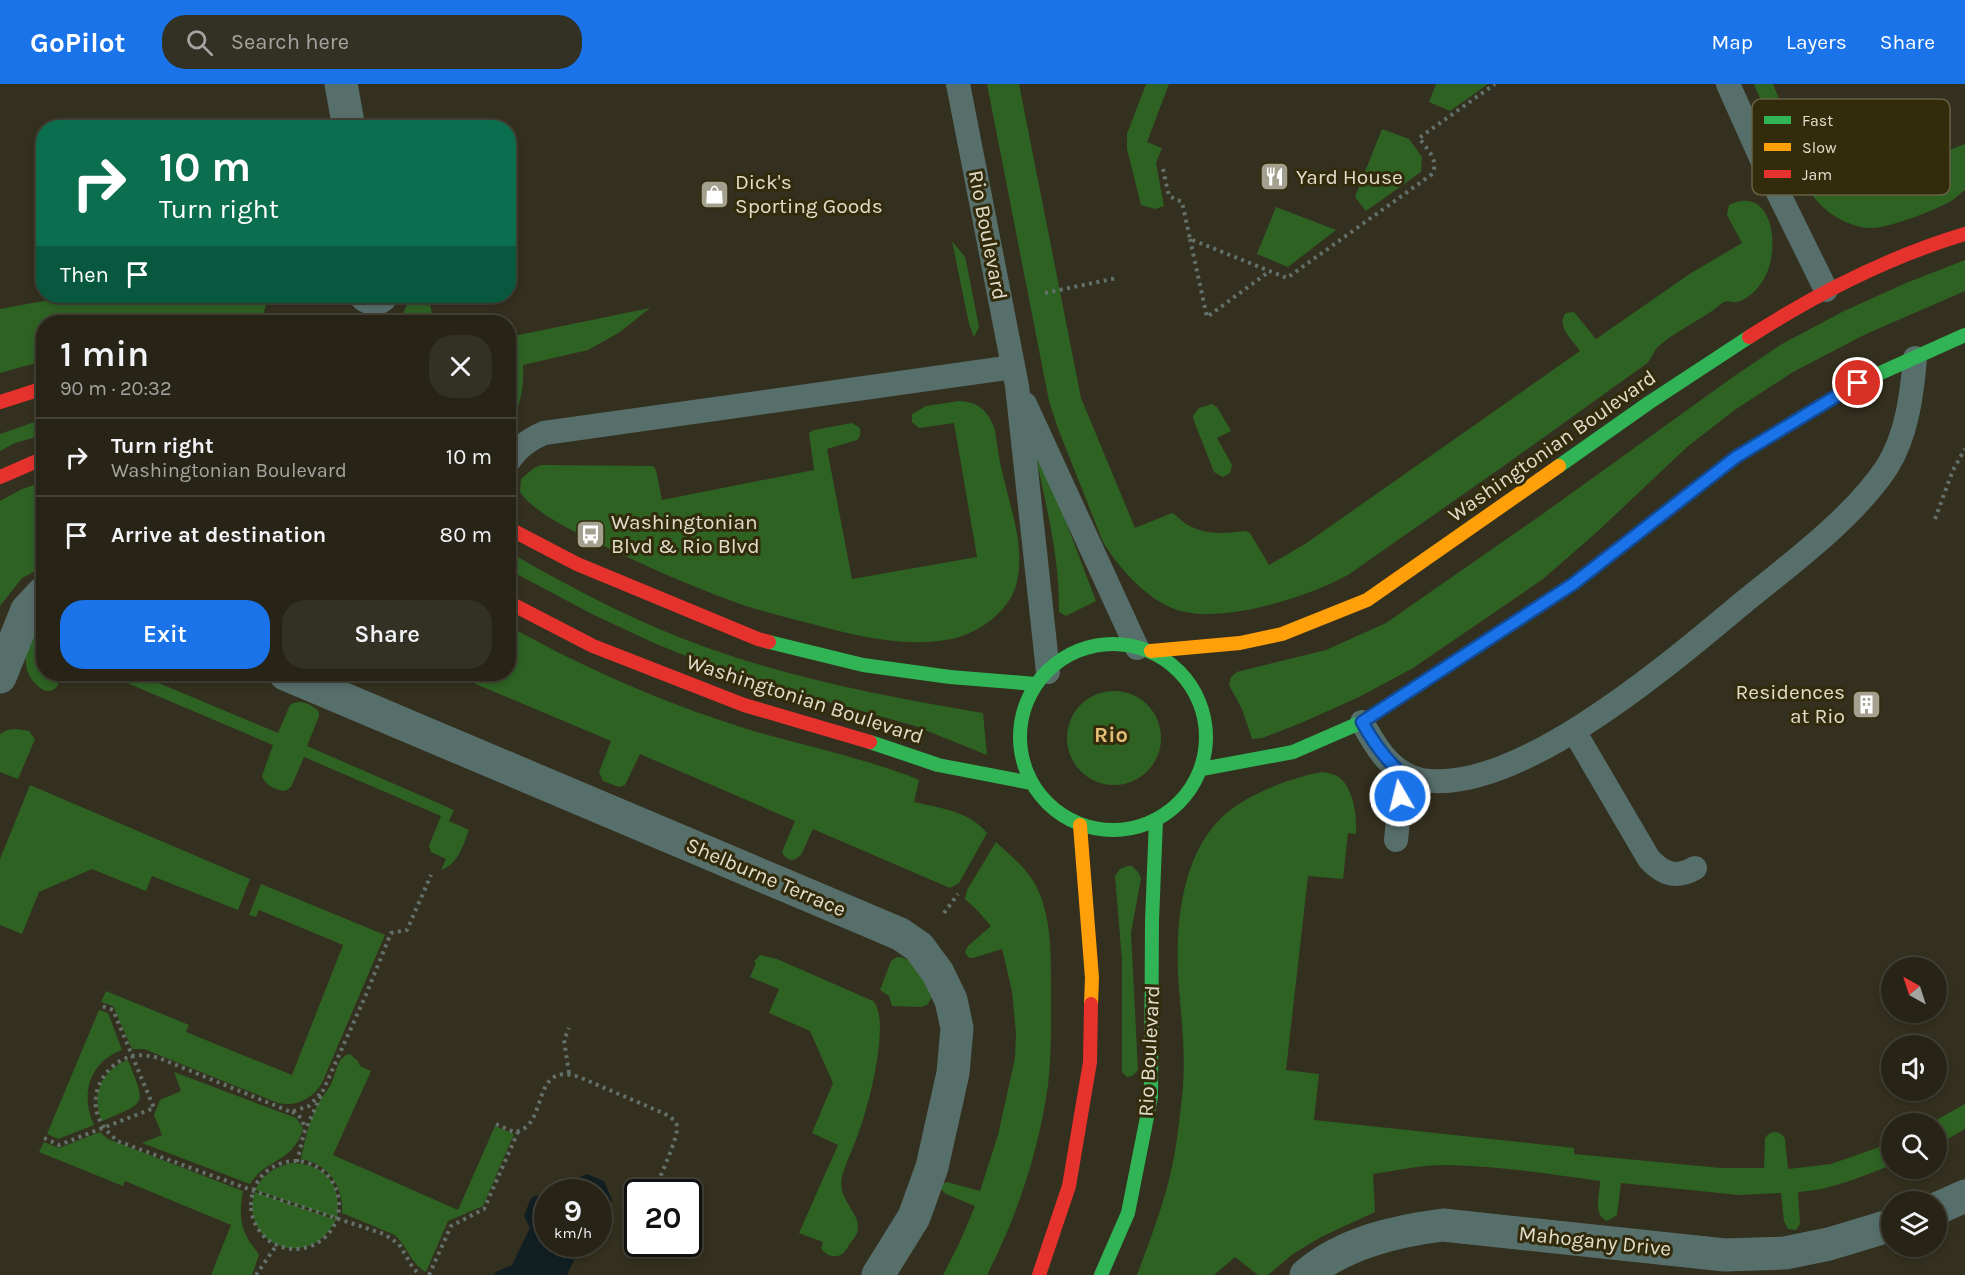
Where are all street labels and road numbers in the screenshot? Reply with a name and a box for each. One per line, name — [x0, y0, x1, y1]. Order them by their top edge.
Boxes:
street label: Rio Boulevard — [964, 168, 1012, 302]
street label: Washingtonian Boulevard — [1444, 365, 1660, 527]
street label: Washingtonian Boulevard — [683, 649, 927, 749]
street label: Shelburne Terrace — [682, 832, 850, 922]
street label: Rio Boulevard — [1134, 985, 1164, 1117]
street label: Mahogany Drive — [1517, 1221, 1673, 1261]

